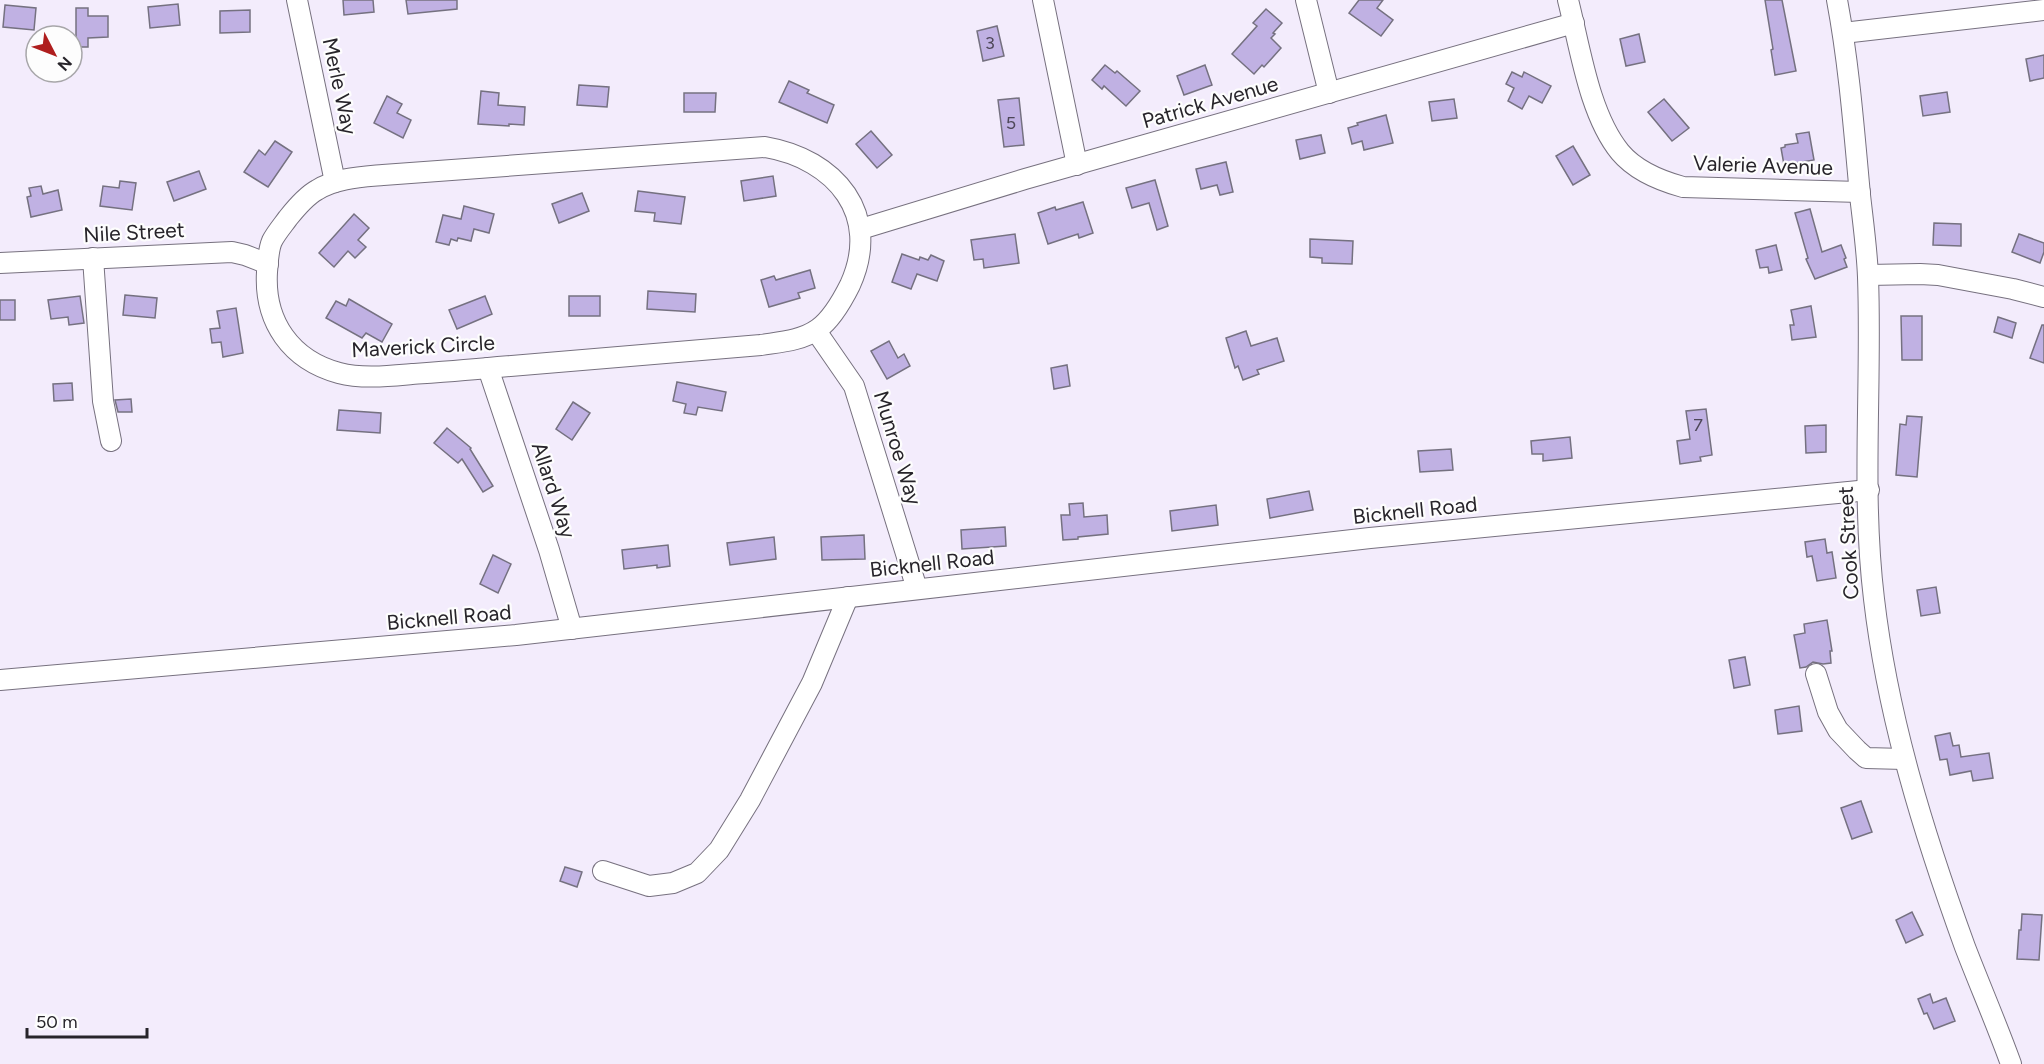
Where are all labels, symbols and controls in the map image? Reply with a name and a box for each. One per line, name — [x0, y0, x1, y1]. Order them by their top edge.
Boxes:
north arrow — [24, 24, 84, 84]
house number: 3 — [985, 32, 995, 54]
street label: Merle Way — [318, 35, 362, 137]
text: N — [54, 53, 76, 75]
street label: Patrick Avenue — [1139, 71, 1281, 133]
house number: 5 — [1006, 112, 1016, 134]
street label: Valerie Avenue — [1693, 150, 1833, 180]
street label: Nile Street — [83, 217, 185, 247]
street label: Maverick Circle — [351, 330, 495, 362]
street label: Munroe Way — [869, 388, 927, 508]
house number: 7 — [1693, 414, 1703, 436]
street label: Allard Way — [527, 439, 581, 541]
street label: Cook Street — [1833, 486, 1863, 600]
street label: Bicknell Road — [1351, 491, 1479, 529]
street label: Bicknell Road — [868, 544, 996, 582]
street label: Bicknell Road — [386, 599, 512, 635]
scale bar — [27, 1001, 147, 1039]
text: 50 m — [36, 1011, 78, 1033]

